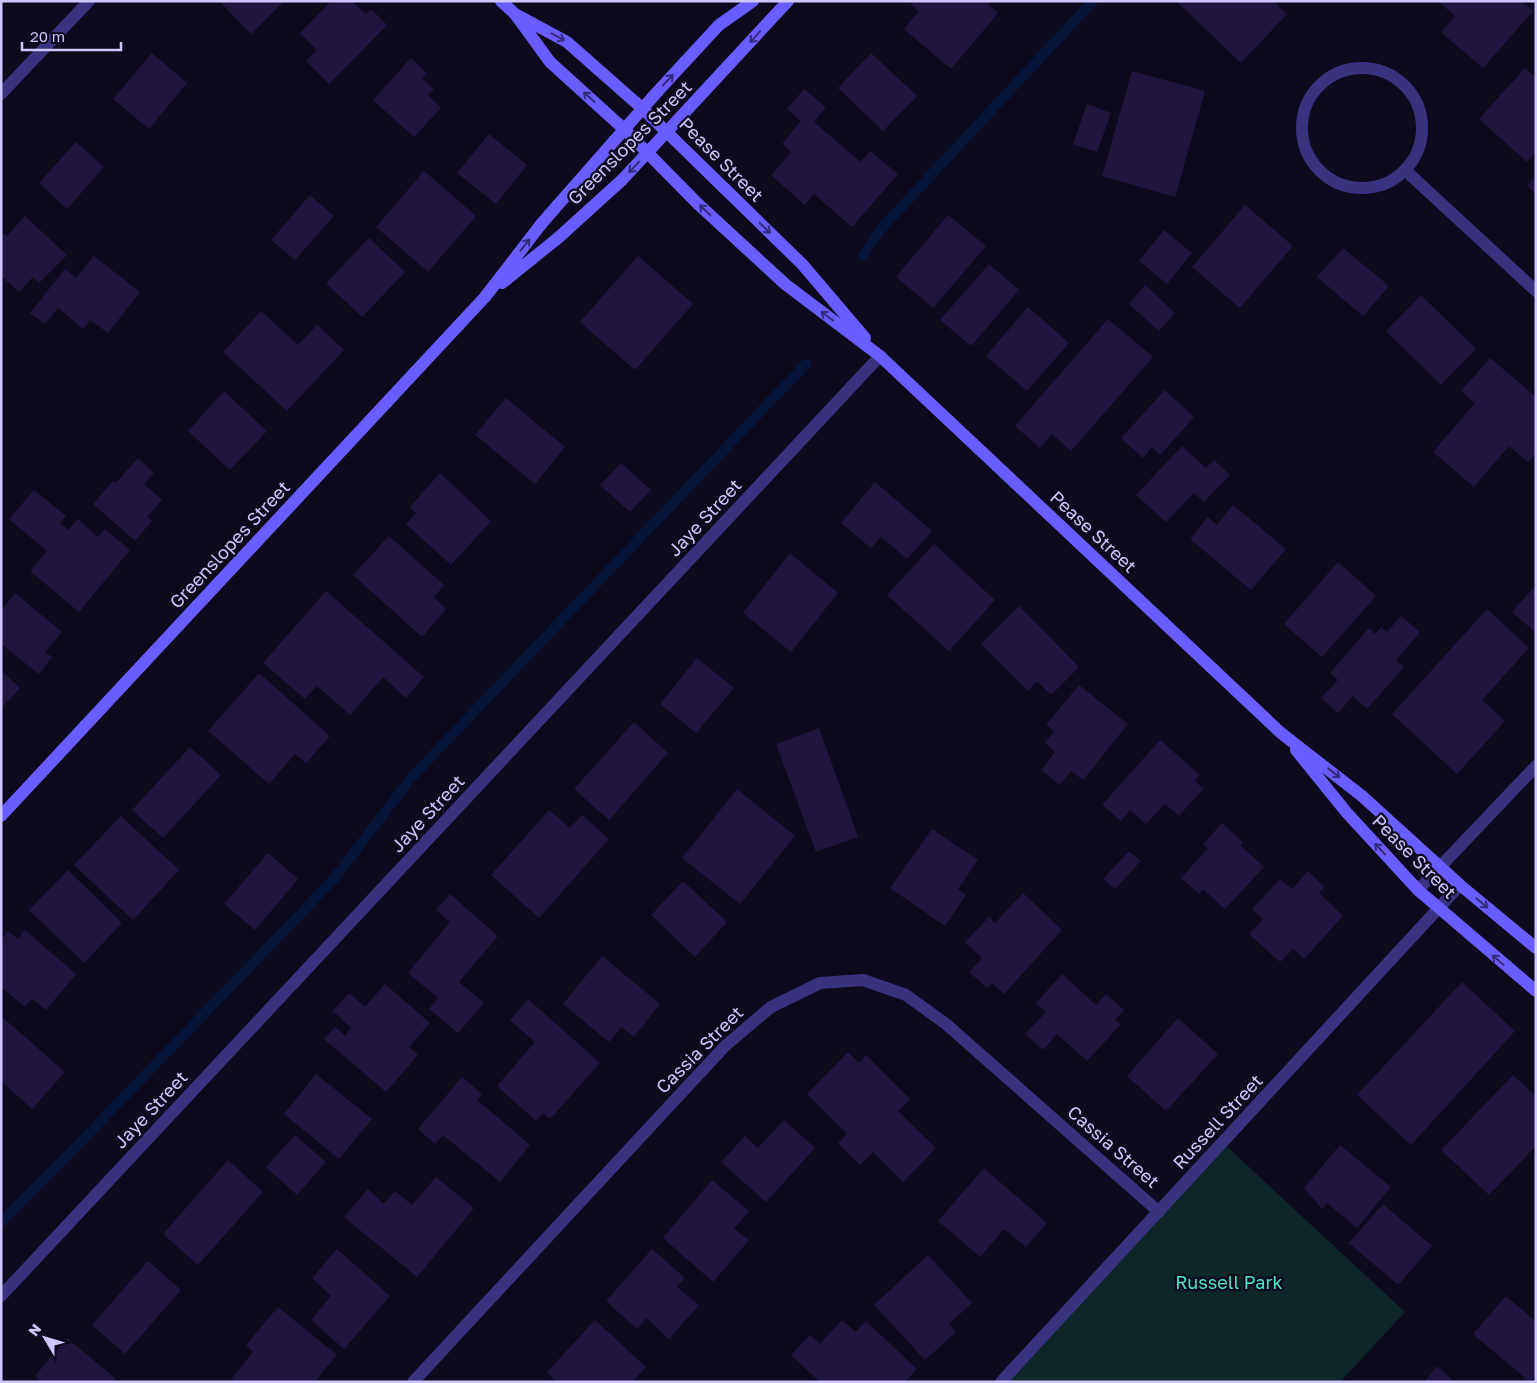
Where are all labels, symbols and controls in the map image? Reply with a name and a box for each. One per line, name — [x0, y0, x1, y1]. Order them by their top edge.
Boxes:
scale bar — [22, 20, 121, 52]
text: 20 m — [30, 27, 65, 45]
one-way arrow — [749, 31, 761, 44]
one-way arrow — [550, 32, 565, 42]
one-way arrow — [662, 73, 674, 86]
street label: Greenslopes Street — [563, 76, 696, 209]
one-way arrow — [582, 91, 595, 103]
street label: Pease Street — [675, 113, 768, 206]
one-way arrow — [628, 161, 640, 174]
one-way arrow — [698, 204, 711, 216]
one-way arrow — [758, 222, 771, 234]
one-way arrow — [520, 239, 531, 252]
one-way arrow — [820, 311, 834, 321]
street label: Jaye Street — [663, 474, 746, 561]
street label: Greenslopes Street — [165, 476, 294, 613]
street label: Pease Street — [1046, 486, 1141, 577]
one-way arrow — [1327, 768, 1340, 779]
street label: Jaye Street — [386, 770, 469, 857]
street label: Pease Street — [1368, 810, 1461, 903]
one-way arrow — [1374, 842, 1386, 855]
one-way arrow — [1476, 898, 1489, 909]
one-way arrow — [1492, 954, 1505, 965]
street label: Cassia Street — [651, 1001, 747, 1097]
street label: Jaye Street — [109, 1066, 192, 1153]
street label: Russell Street — [1168, 1069, 1267, 1173]
street label: Cassia Street — [1063, 1100, 1164, 1192]
park label: Russell Park — [1175, 1271, 1283, 1293]
north arrow — [20, 1313, 70, 1363]
text: N — [24, 1320, 44, 1339]

